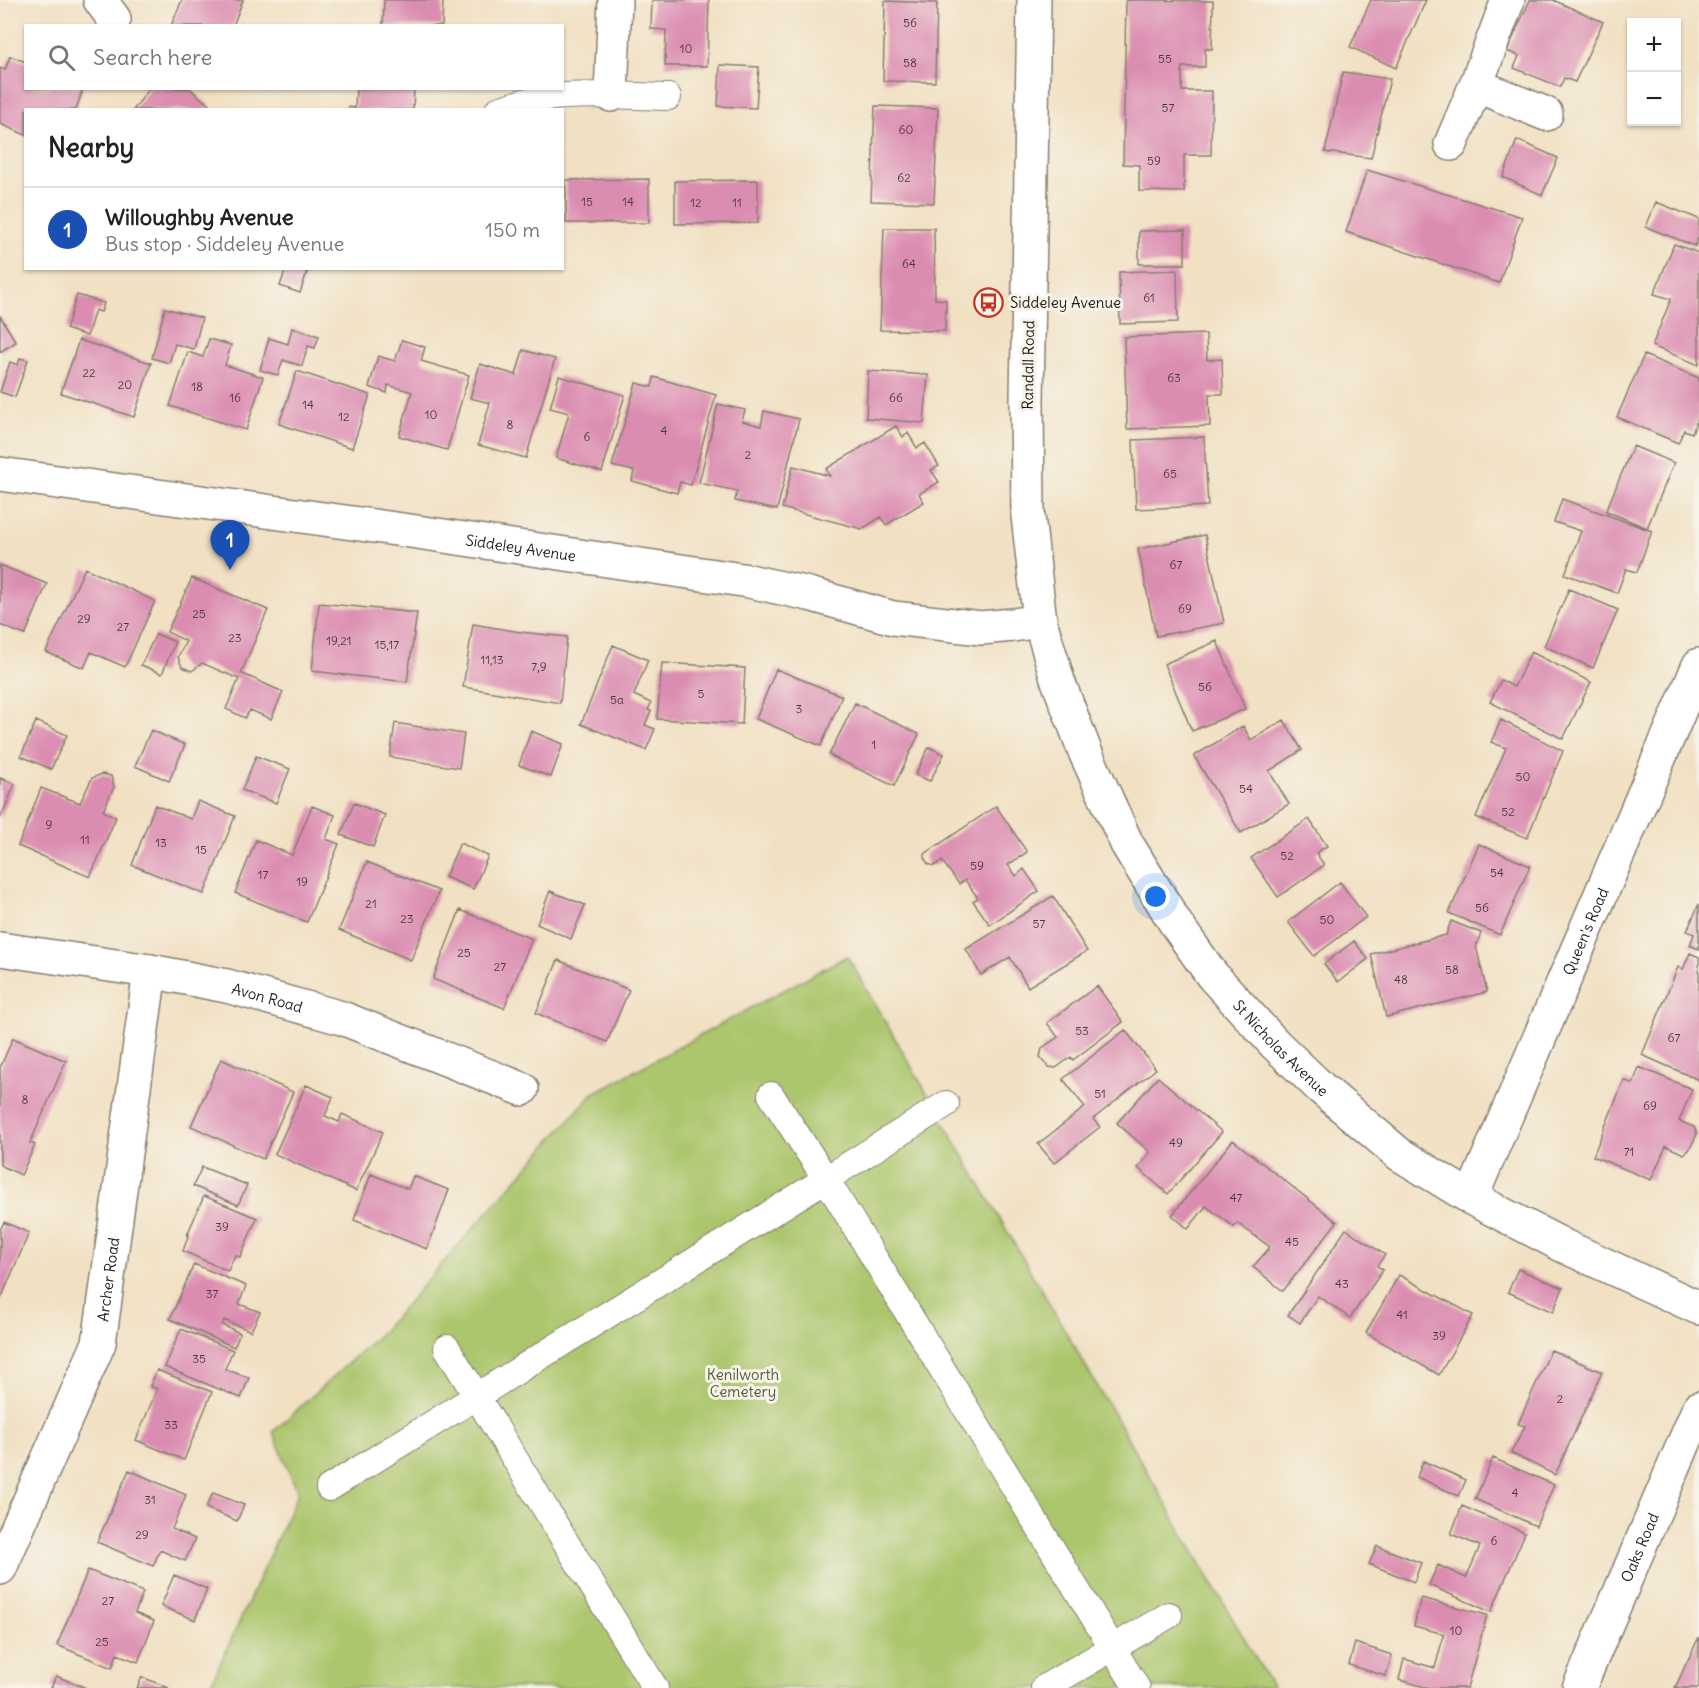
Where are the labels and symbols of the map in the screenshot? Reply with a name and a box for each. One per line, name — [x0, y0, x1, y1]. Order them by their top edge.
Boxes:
house number: 56 — [903, 15, 917, 30]
house number: 10 — [680, 41, 692, 56]
house number: 55 — [1158, 51, 1172, 66]
house number: 58 — [903, 55, 917, 70]
house number: 57 — [1162, 100, 1175, 115]
house number: 60 — [899, 122, 914, 137]
house number: 59 — [1147, 153, 1161, 168]
house number: 62 — [897, 170, 911, 185]
house number: 15 — [581, 194, 593, 209]
house number: 14 — [622, 194, 634, 209]
house number: 12 — [690, 195, 702, 210]
house number: 11 — [732, 195, 742, 210]
house number: 64 — [902, 256, 916, 271]
bus stop icon: Siddeley Avenue — [973, 286, 1005, 318]
house number: 61 — [1143, 290, 1155, 305]
place label: Siddeley Avenue — [1010, 293, 1121, 312]
street label: Randall Road — [1018, 320, 1038, 410]
house number: 22 — [82, 365, 96, 380]
house number: 63 — [1167, 370, 1181, 385]
house number: 20 — [118, 377, 132, 392]
house number: 18 — [191, 379, 203, 394]
house number: 16 — [229, 390, 241, 405]
house number: 66 — [889, 390, 903, 405]
house number: 14 — [302, 397, 314, 412]
house number: 10 — [425, 407, 437, 422]
house number: 12 — [338, 409, 350, 424]
house number: 8 — [507, 417, 514, 432]
house number: 4 — [661, 423, 668, 438]
house number: 6 — [584, 429, 591, 444]
house number: 2 — [745, 447, 752, 462]
house number: 65 — [1163, 466, 1177, 481]
pin: 1 — [210, 520, 250, 570]
street label: Siddeley Avenue — [464, 530, 577, 565]
house number: 67 — [1170, 557, 1183, 572]
house number: 69 — [1178, 601, 1192, 616]
house number: 25 — [192, 606, 206, 621]
house number: 29 — [77, 611, 91, 626]
house number: 27 — [117, 619, 129, 634]
house number: 23 — [228, 630, 242, 645]
house number: 19,21 — [326, 633, 352, 648]
house number: 15,17 — [375, 637, 399, 652]
house number: 11,13 — [480, 652, 504, 667]
house number: 7,9 — [531, 659, 547, 674]
house number: 56 — [1198, 679, 1212, 694]
house number: 5 — [698, 686, 705, 701]
house number: 5a — [610, 692, 624, 707]
house number: 3 — [796, 701, 803, 716]
house number: 1 — [872, 737, 876, 752]
house number: 50 — [1516, 769, 1531, 784]
house number: 54 — [1239, 781, 1253, 796]
house number: 52 — [1501, 804, 1515, 819]
house number: 9 — [46, 817, 53, 832]
house number: 11 — [80, 832, 90, 847]
house number: 13 — [155, 835, 167, 850]
house number: 15 — [195, 842, 207, 857]
house number: 52 — [1280, 848, 1294, 863]
house number: 59 — [970, 858, 984, 873]
house number: 54 — [1490, 865, 1504, 880]
house number: 17 — [258, 867, 268, 882]
house number: 19 — [296, 874, 308, 889]
your location — [1141, 882, 1170, 911]
street label: Queen's Road — [1558, 885, 1612, 978]
house number: 21 — [365, 896, 377, 911]
house number: 56 — [1475, 900, 1489, 915]
house number: 23 — [400, 911, 414, 926]
house number: 50 — [1320, 912, 1335, 927]
house number: 57 — [1033, 916, 1046, 931]
house number: 25 — [457, 945, 471, 960]
house number: 27 — [494, 959, 506, 974]
house number: 58 — [1445, 962, 1459, 977]
house number: 48 — [1394, 972, 1408, 987]
street label: Avon Road — [230, 978, 305, 1016]
street label: St Nicholas Avenue — [1230, 995, 1333, 1100]
house number: 53 — [1075, 1023, 1089, 1038]
house number: 67 — [1668, 1030, 1681, 1045]
house number: 51 — [1094, 1086, 1106, 1101]
house number: 8 — [22, 1092, 29, 1107]
house number: 69 — [1643, 1098, 1657, 1113]
house number: 49 — [1169, 1135, 1183, 1150]
house number: 71 — [1624, 1144, 1634, 1159]
house number: 47 — [1230, 1190, 1242, 1205]
house number: 39 — [215, 1219, 229, 1234]
house number: 45 — [1285, 1234, 1299, 1249]
street label: Archer Road — [93, 1236, 123, 1323]
house number: 43 — [1335, 1276, 1349, 1291]
house number: 37 — [206, 1286, 218, 1301]
house number: 41 — [1396, 1307, 1408, 1322]
house number: 39 — [1432, 1328, 1446, 1343]
house number: 35 — [192, 1351, 206, 1366]
park label: Kenilworth Cemetery — [707, 1365, 780, 1401]
house number: 2 — [1557, 1391, 1564, 1406]
house number: 33 — [164, 1417, 178, 1432]
house number: 4 — [1512, 1485, 1519, 1500]
house number: 31 — [144, 1492, 156, 1507]
street label: Oaks Road — [1616, 1510, 1663, 1585]
house number: 29 — [135, 1527, 149, 1542]
house number: 6 — [1491, 1533, 1498, 1548]
house number: 27 — [102, 1593, 114, 1608]
house number: 10 — [1450, 1623, 1462, 1638]
house number: 25 — [95, 1634, 109, 1649]

